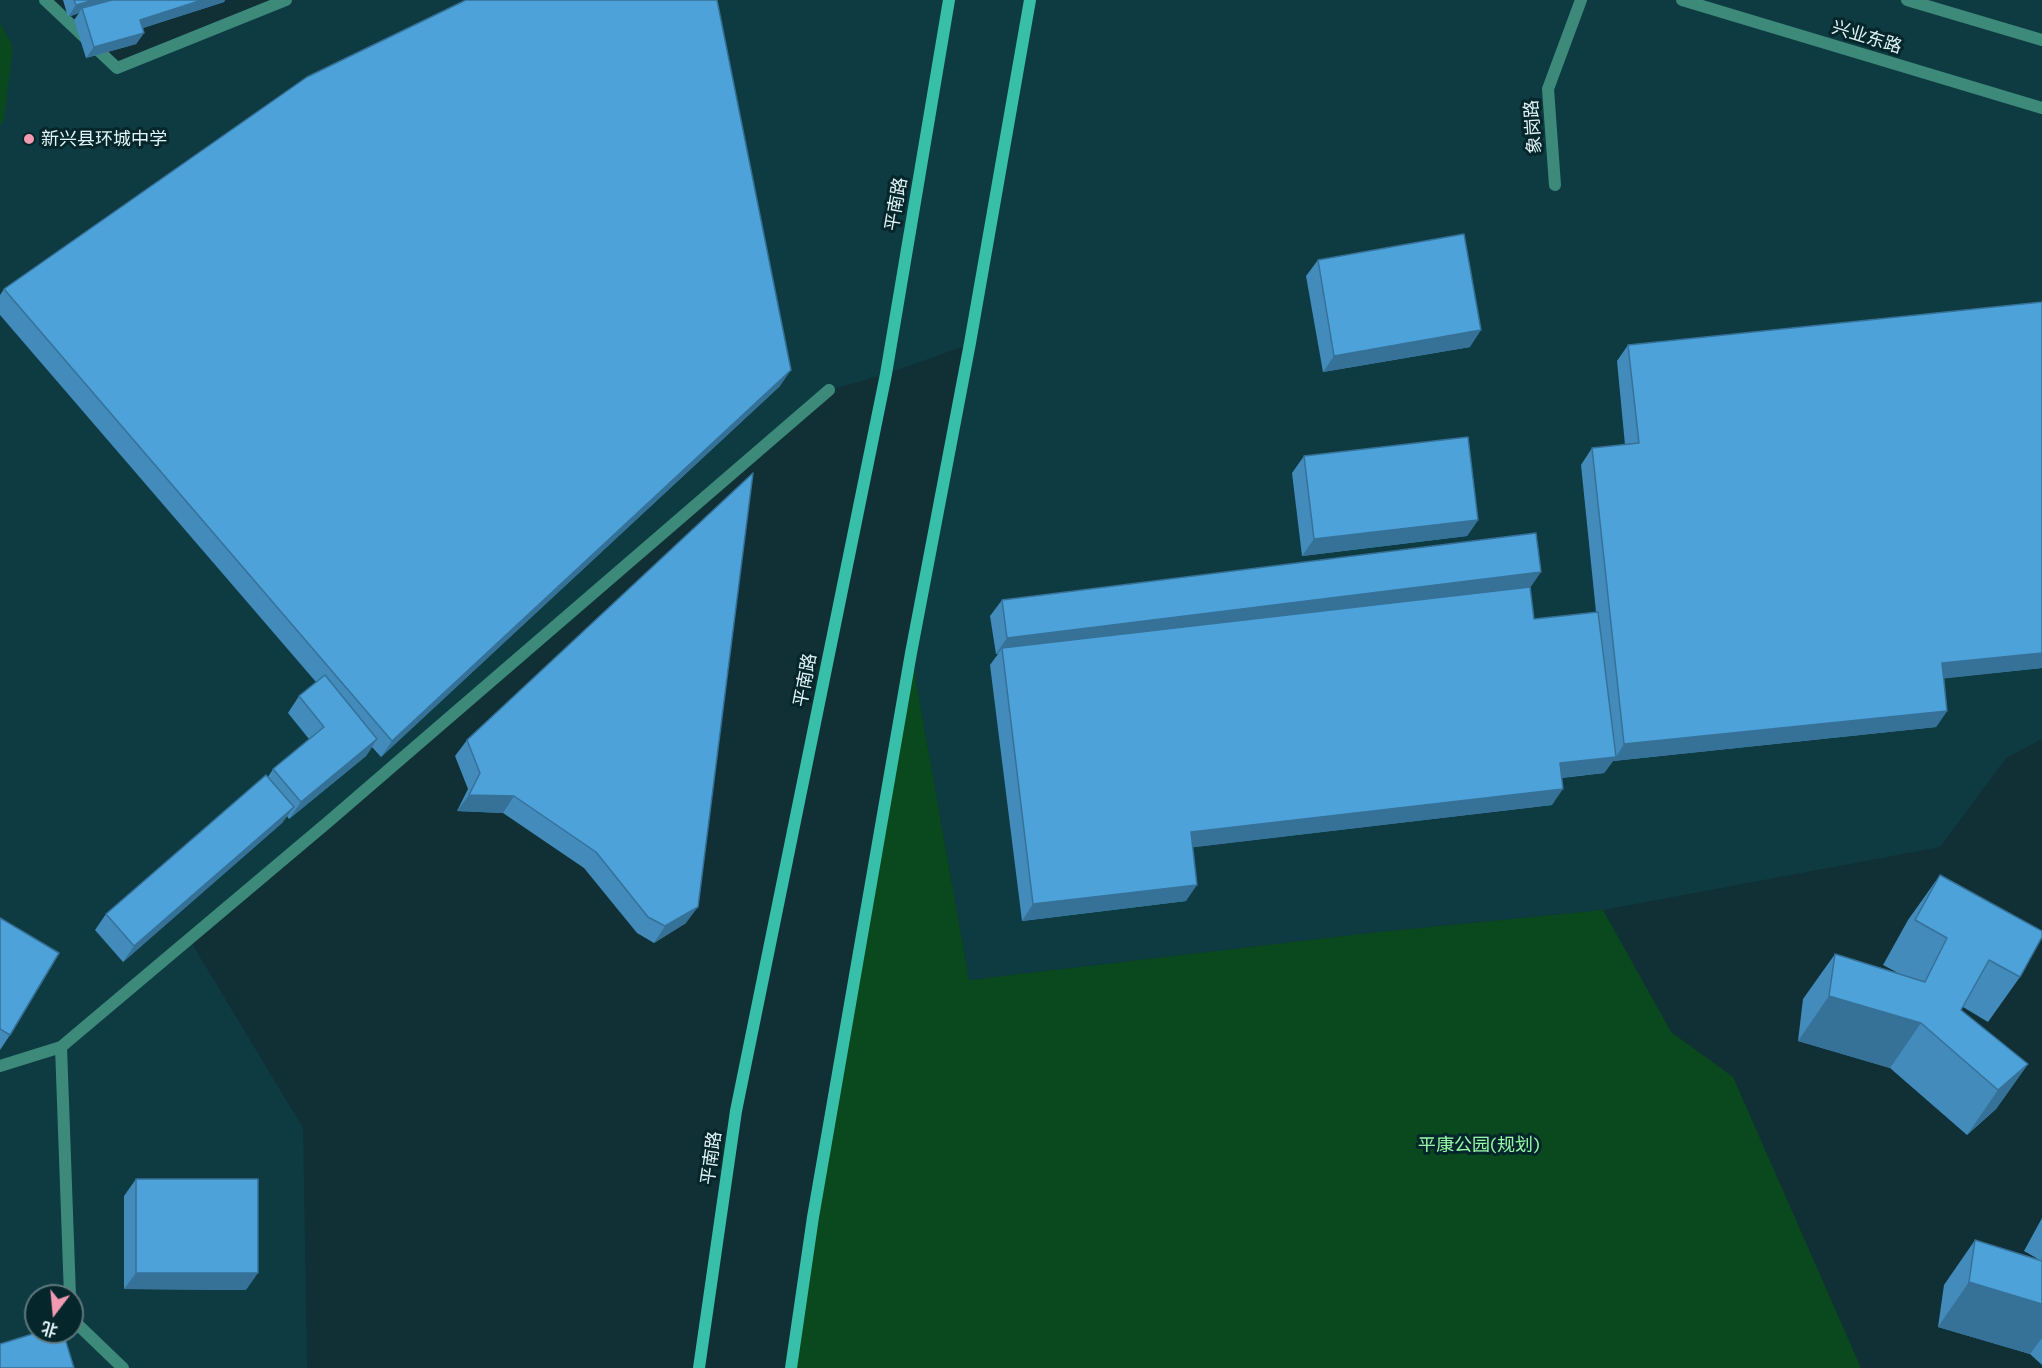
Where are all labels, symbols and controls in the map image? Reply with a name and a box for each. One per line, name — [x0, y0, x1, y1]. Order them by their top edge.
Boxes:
street label: 兴业东路 — [1829, 16, 1905, 58]
street label: 象岗路 — [1520, 99, 1546, 155]
place label: 新兴县环城中学 — [41, 128, 167, 150]
marker: 新兴县环城中学 — [22, 132, 36, 146]
street label: 平南路 — [881, 176, 911, 232]
street label: 平南路 — [789, 651, 821, 709]
street label: 平南路 — [697, 1130, 725, 1186]
park label: 平康公园(规划) — [1418, 1134, 1540, 1156]
north arrow — [24, 1284, 84, 1344]
text: 北 — [39, 1319, 60, 1341]

